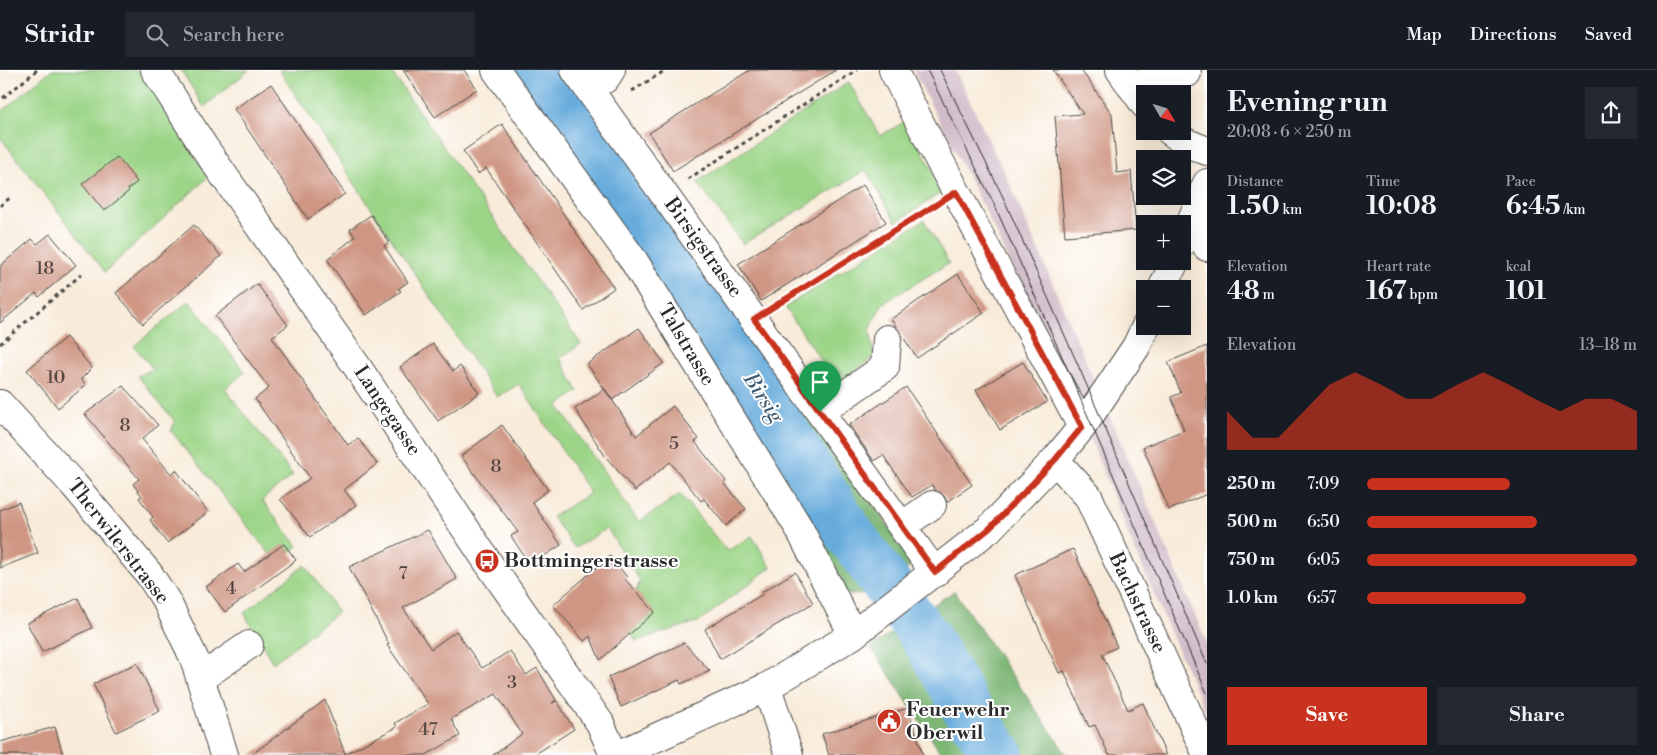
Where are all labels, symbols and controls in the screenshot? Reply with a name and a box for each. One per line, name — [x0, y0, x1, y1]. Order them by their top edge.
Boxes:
search box — [125, 12, 475, 57]
text: Stridr — [25, 20, 95, 50]
icon: search — [143, 21, 171, 49]
text: Search here — [183, 23, 284, 47]
text: Map — [1406, 23, 1442, 46]
text: Directions — [1470, 23, 1557, 46]
text: Saved — [1585, 23, 1632, 46]
north arrow — [1136, 85, 1191, 140]
map controls — [1136, 85, 1191, 335]
text: Evening run — [1227, 85, 1388, 120]
button: share — [1585, 87, 1637, 139]
text: 20:08 · 6 × 250 m — [1227, 122, 1351, 142]
button: layers — [1136, 150, 1191, 205]
text: Distance — [1227, 173, 1284, 191]
text: Time — [1366, 173, 1400, 191]
text: Pace — [1506, 173, 1536, 191]
text: 1.50 — [1227, 191, 1280, 222]
text: 10:08 — [1366, 191, 1437, 222]
text: 6:45 — [1506, 191, 1561, 222]
street label: Birsigstrasse — [658, 192, 748, 303]
text: km — [1280, 201, 1302, 219]
text: /km — [1561, 201, 1586, 219]
button: + — [1136, 215, 1191, 270]
house number: 18 — [36, 257, 54, 280]
text: Elevation — [1227, 258, 1288, 276]
text: Heart rate — [1366, 258, 1431, 276]
text: kcal — [1506, 258, 1531, 276]
text: 48 — [1227, 276, 1260, 307]
text: 167 — [1366, 276, 1407, 307]
text: 101 — [1506, 276, 1546, 307]
button: − — [1136, 280, 1191, 335]
text: m — [1260, 286, 1275, 304]
text: bpm — [1407, 286, 1438, 304]
street label: Talstrasse — [652, 299, 720, 391]
text: Elevation — [1227, 335, 1296, 355]
text: 13–18 m — [1579, 335, 1637, 355]
street label: Langegasse — [348, 361, 426, 461]
pin — [799, 361, 841, 412]
house number: 10 — [46, 366, 66, 389]
water label: Birsig — [737, 367, 789, 429]
icon: arrive — [806, 368, 834, 396]
house number: 8 — [119, 414, 131, 437]
house number: 5 — [669, 432, 679, 455]
house number: 8 — [490, 455, 502, 478]
street label: Therwilerstrasse — [61, 474, 175, 610]
text: 250 m — [1227, 474, 1276, 494]
text: 7:09 — [1307, 474, 1339, 494]
text: 500 m — [1227, 512, 1277, 532]
text: 6:50 — [1307, 512, 1340, 532]
bus stop icon: Bottmingerstrasse — [474, 548, 500, 574]
street label: Bachstrasse — [1102, 548, 1171, 657]
place label: Bottmingerstrasse — [504, 549, 679, 574]
text: 750 m — [1227, 550, 1275, 570]
text: 6:05 — [1307, 550, 1340, 570]
house number: 7 — [398, 562, 408, 585]
house number: 4 — [226, 577, 237, 600]
text: 1.0 km — [1227, 588, 1278, 608]
text: 6:57 — [1307, 588, 1337, 608]
house number: 3 — [507, 671, 517, 694]
button: Save — [1227, 687, 1427, 745]
button: Share — [1437, 687, 1637, 745]
place label: Feuerwehr Oberwil — [906, 698, 1010, 746]
public building icon: Feuerwehr Oberwil — [876, 708, 902, 734]
house number: 47 — [418, 718, 438, 741]

